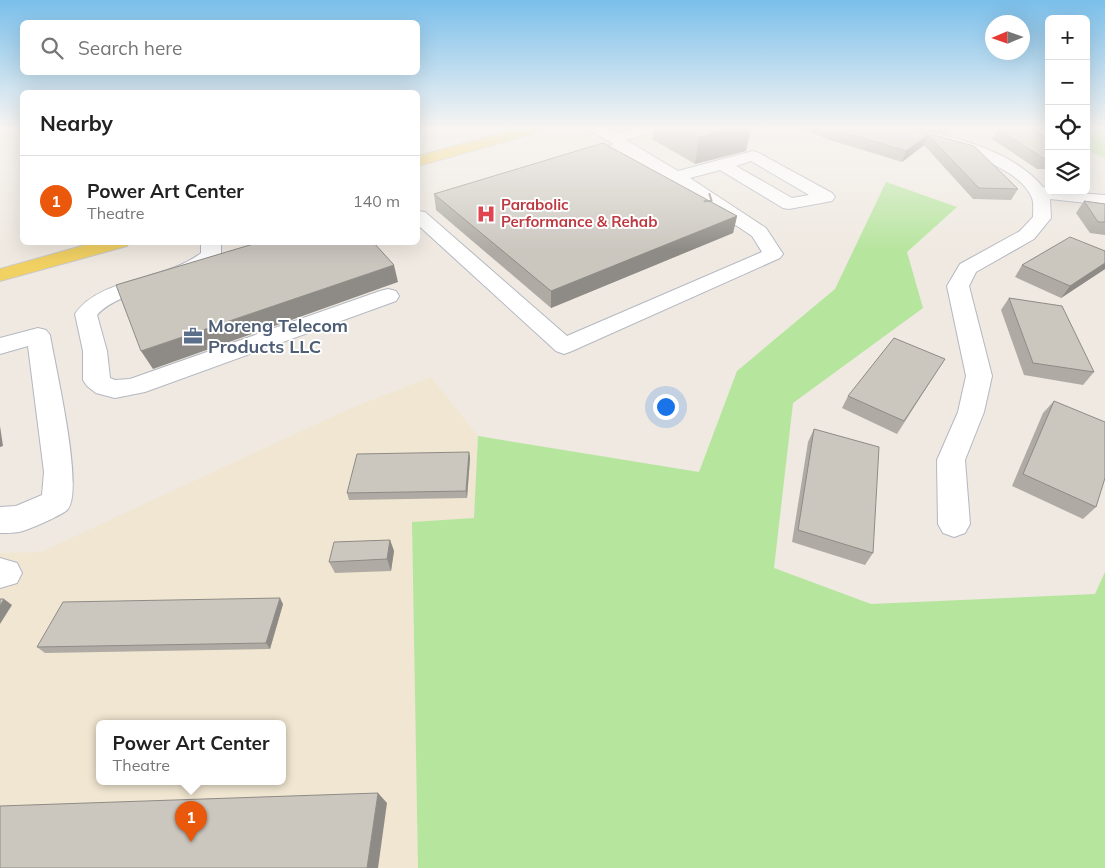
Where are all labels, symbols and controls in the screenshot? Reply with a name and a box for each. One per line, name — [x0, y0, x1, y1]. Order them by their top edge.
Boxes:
north arrow — [985, 15, 1030, 60]
map controls — [1045, 15, 1090, 195]
button: + — [1045, 15, 1090, 60]
search box — [20, 20, 420, 75]
icon: search — [38, 34, 66, 62]
text: Search here — [78, 36, 182, 60]
button: − — [1045, 60, 1090, 105]
button: locate — [1045, 105, 1090, 150]
text: Nearby — [40, 110, 113, 136]
button: layers — [1045, 150, 1090, 195]
text: Power Art Center — [87, 179, 244, 203]
text: 1 — [51, 191, 61, 211]
text: 140 m — [353, 191, 400, 211]
one-way arrow — [704, 192, 713, 202]
place label: Parabolic Performance & Rehab — [501, 195, 657, 231]
text: Theatre — [87, 203, 144, 223]
hospital icon: Parabolic Performance & Rehab — [475, 203, 497, 225]
place label: Moreng Telecom Products LLC — [208, 314, 348, 358]
office icon: Moreng Telecom Products LLC — [182, 325, 204, 347]
your location — [653, 394, 679, 420]
popup — [96, 720, 286, 785]
text: Power Art Center — [113, 731, 269, 755]
text: Theatre — [113, 755, 170, 775]
pin: 1 — [175, 801, 207, 842]

